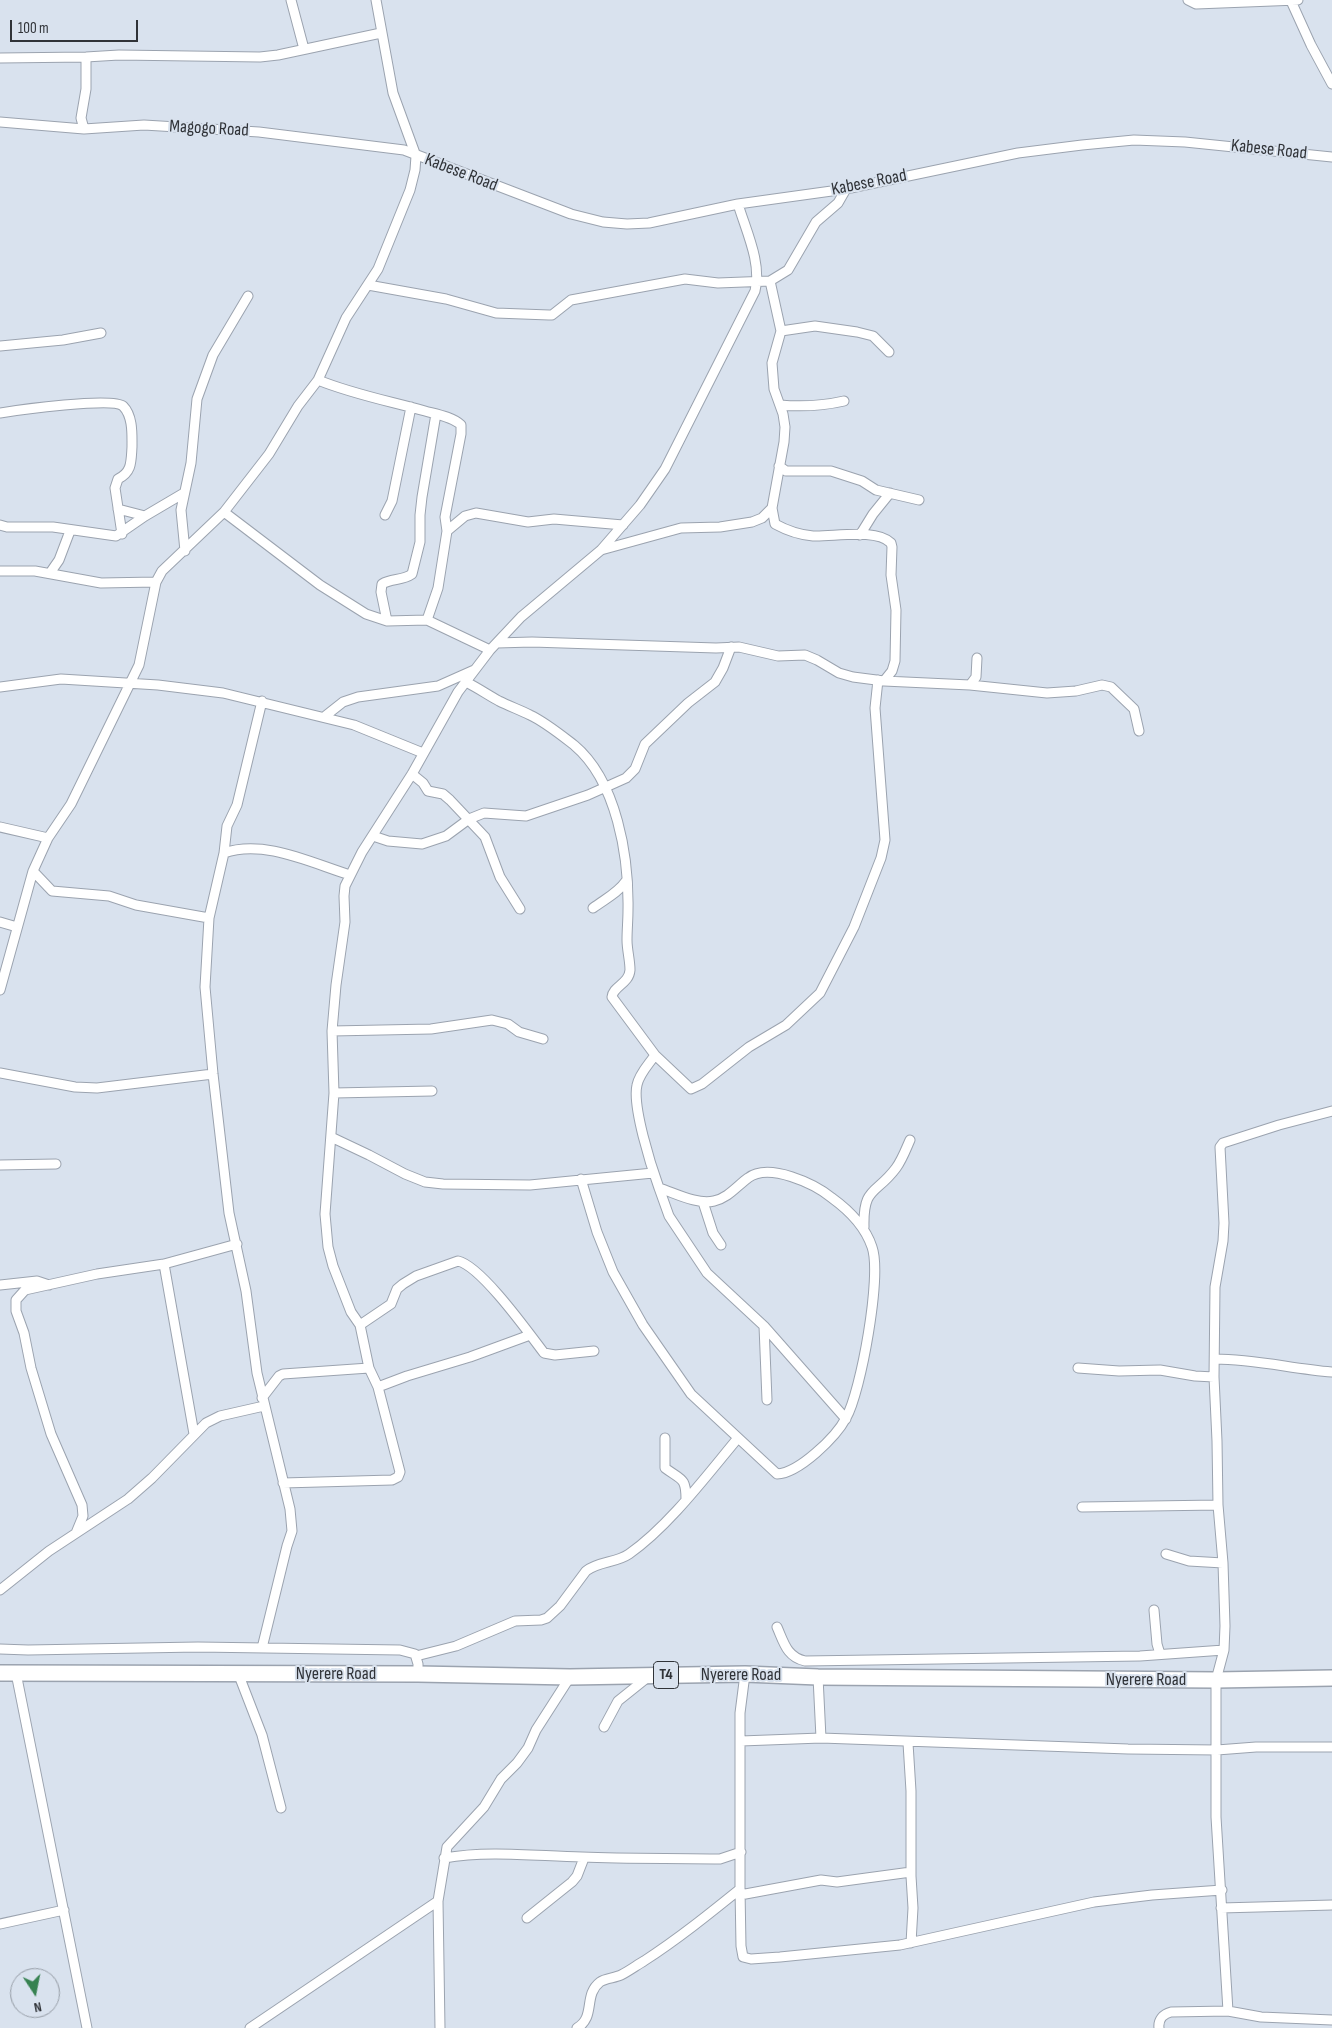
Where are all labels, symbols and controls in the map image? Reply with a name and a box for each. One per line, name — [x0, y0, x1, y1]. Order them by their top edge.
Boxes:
scale bar — [12, 10, 140, 42]
text: 100 m — [18, 19, 49, 38]
street label: Magogo Road — [169, 116, 249, 142]
street label: Kabese Road — [1230, 135, 1308, 165]
street label: Kabese Road — [422, 149, 500, 197]
street label: Kabese Road — [830, 165, 908, 201]
road number: T4 — [654, 1662, 678, 1688]
street label: Nyerere Road — [296, 1663, 376, 1685]
street label: Nyerere Road — [701, 1664, 781, 1686]
street label: Nyerere Road — [1106, 1669, 1186, 1691]
north arrow — [10, 1968, 60, 2018]
text: N — [32, 1998, 43, 2016]

